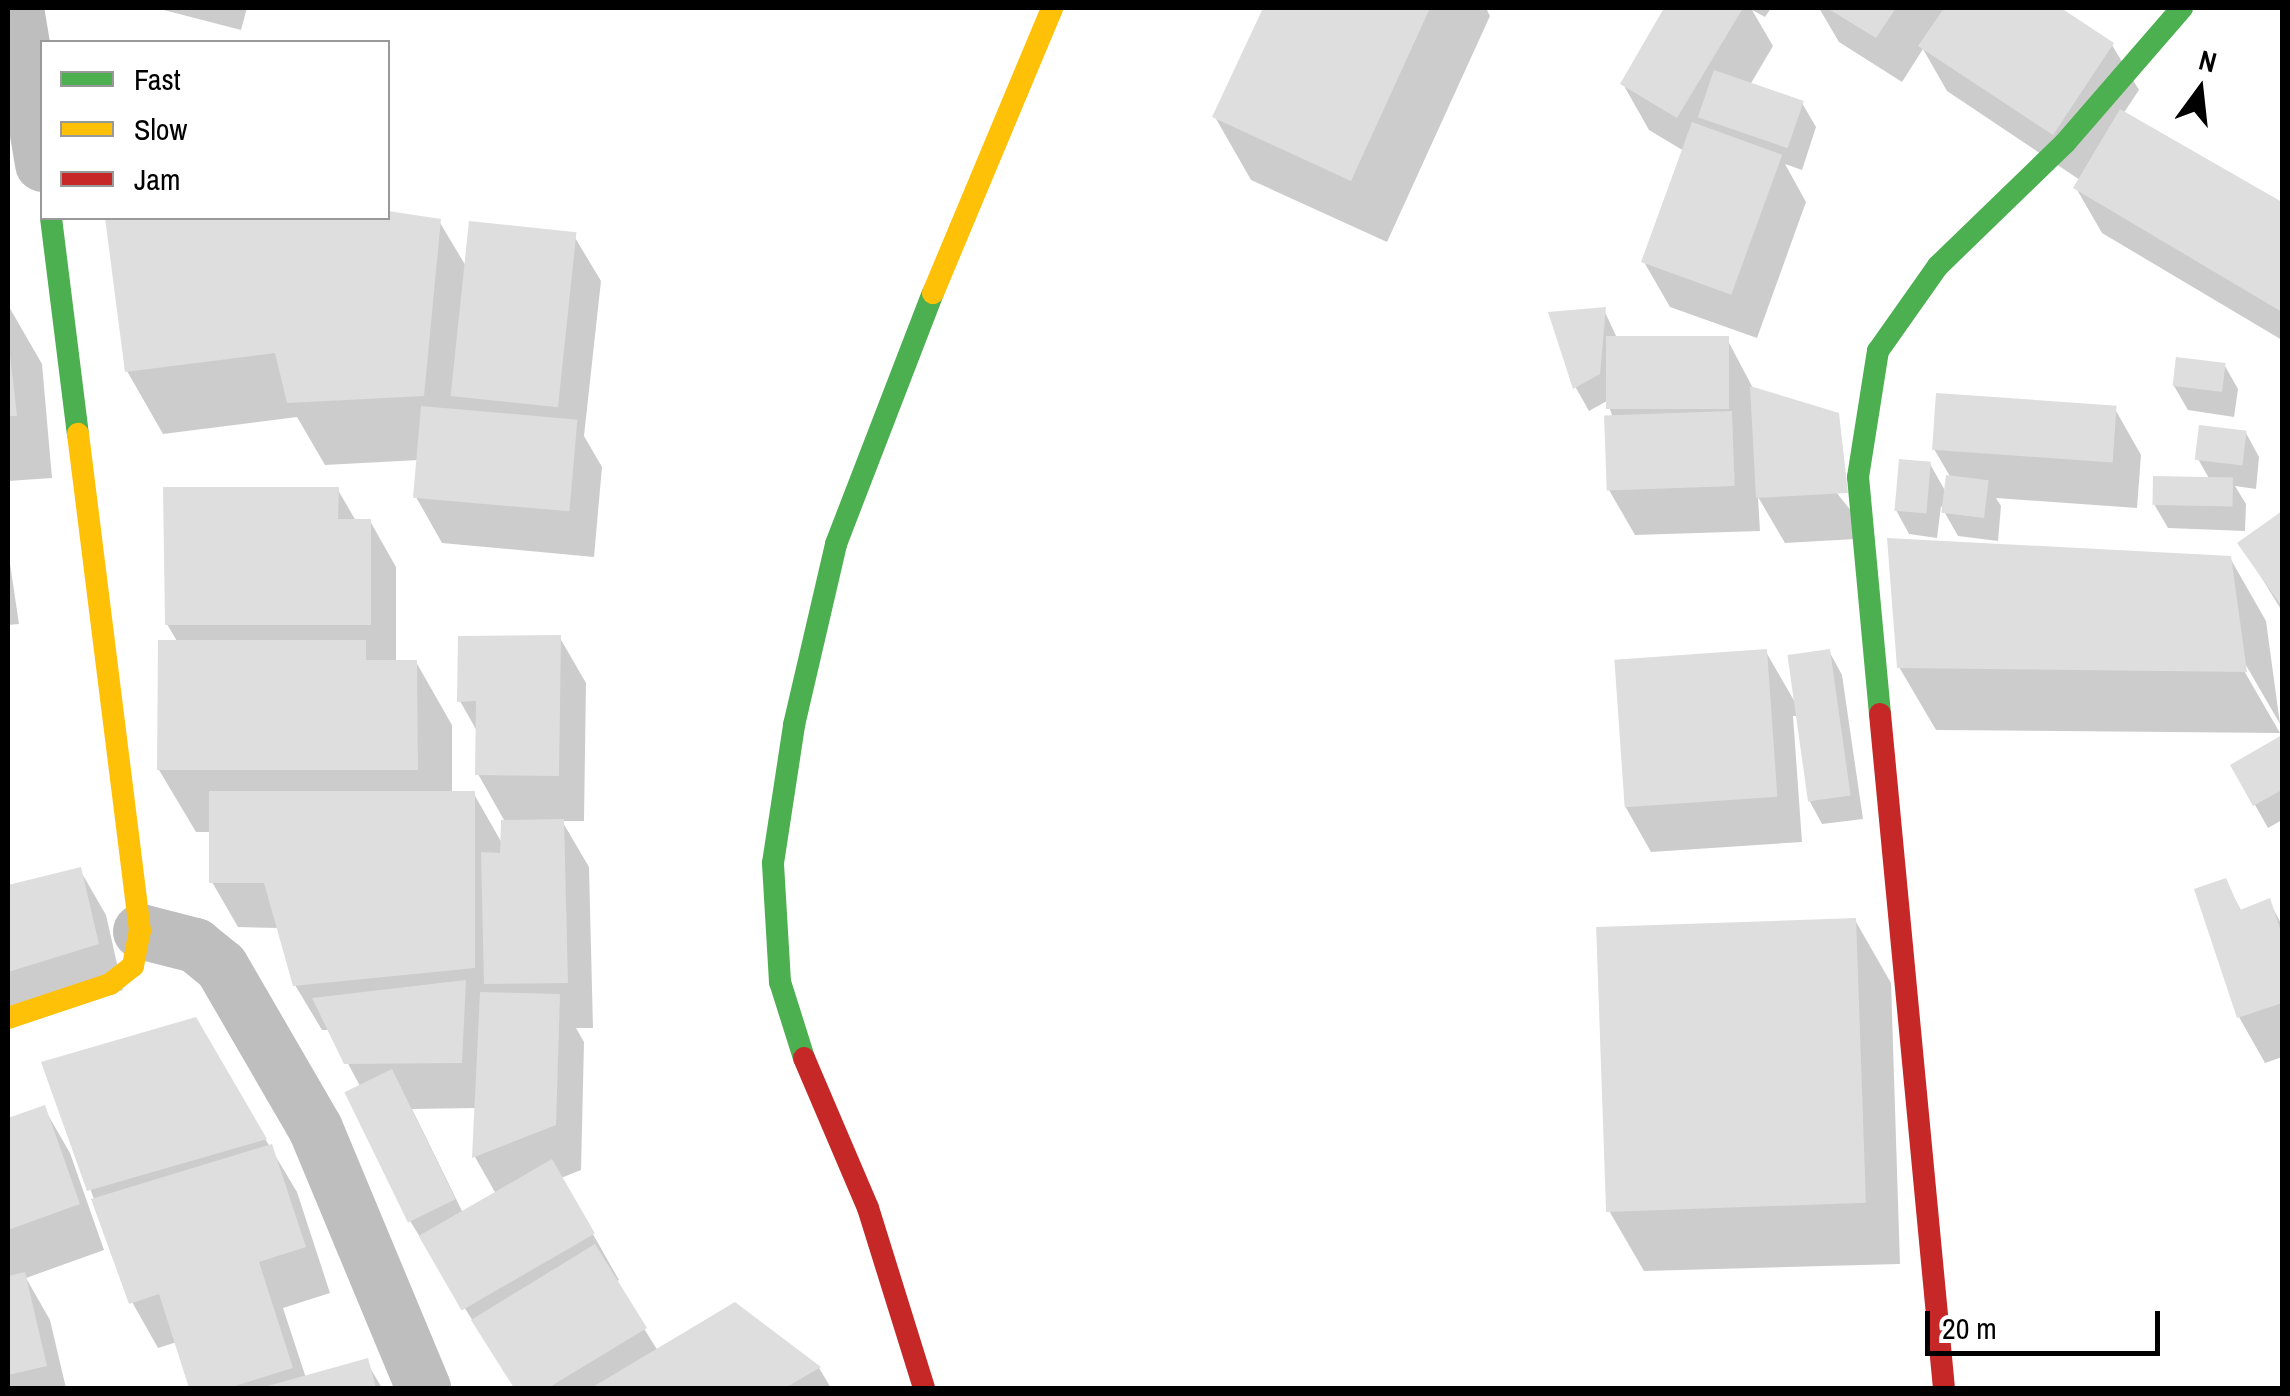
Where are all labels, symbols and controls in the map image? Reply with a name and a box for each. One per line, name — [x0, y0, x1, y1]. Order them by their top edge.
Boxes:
legend — [40, 40, 390, 220]
north arrow — [2150, 40, 2250, 140]
text: N — [2195, 41, 2221, 82]
text: Fast — [134, 59, 181, 99]
text: Slow — [134, 109, 187, 149]
text: Jam — [134, 159, 180, 199]
scale bar — [1930, 1291, 2165, 1353]
text: 20 m — [1942, 1308, 1997, 1348]

